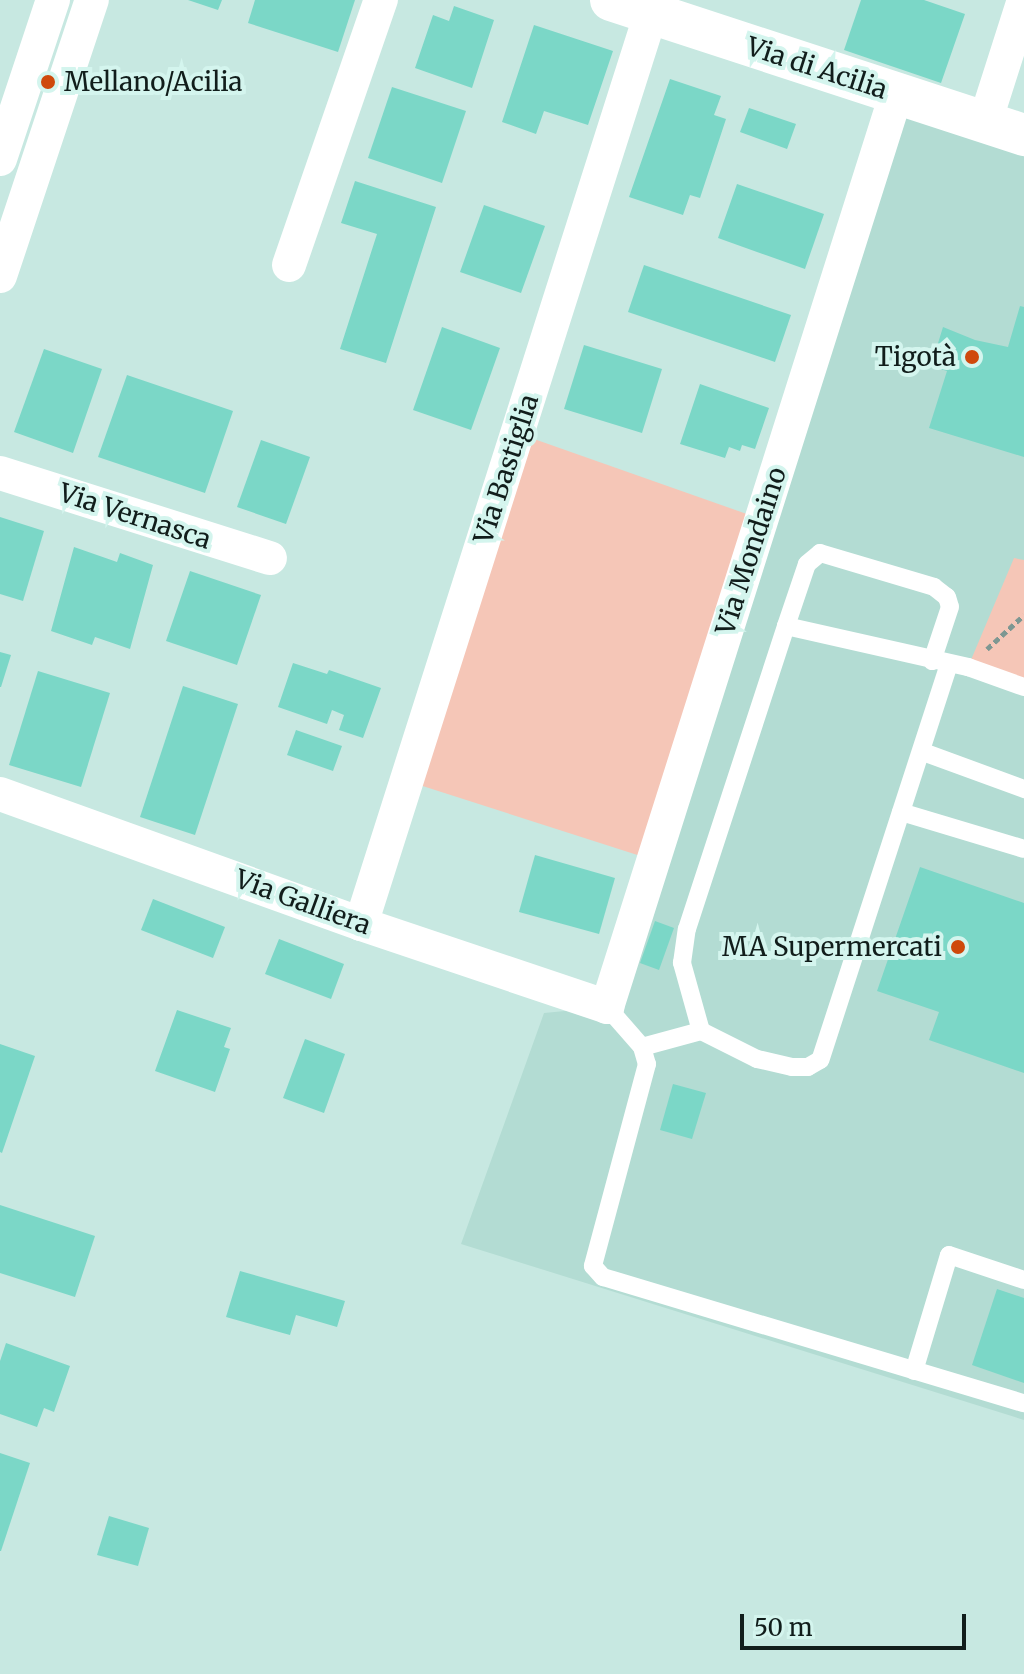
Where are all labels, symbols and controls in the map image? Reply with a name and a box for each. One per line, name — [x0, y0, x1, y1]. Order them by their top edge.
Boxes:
street label: Via di Acilia — [743, 31, 891, 105]
place label: Mellano/Acilia — [64, 66, 243, 98]
marker: Mellano/Acilia — [39, 73, 57, 91]
place label: Tigotà — [875, 341, 956, 373]
marker: Tigotà — [963, 348, 981, 366]
street label: Via Bastiglia — [467, 390, 545, 548]
street label: Via Mondaino — [709, 463, 793, 639]
street label: Via Vernasca — [55, 477, 215, 555]
street label: Via Galliera — [231, 863, 375, 941]
place label: MA Supermercati — [722, 931, 942, 963]
marker: MA Supermercati — [949, 938, 967, 956]
scale bar — [744, 1598, 970, 1648]
text: 50 m — [754, 1612, 813, 1643]

